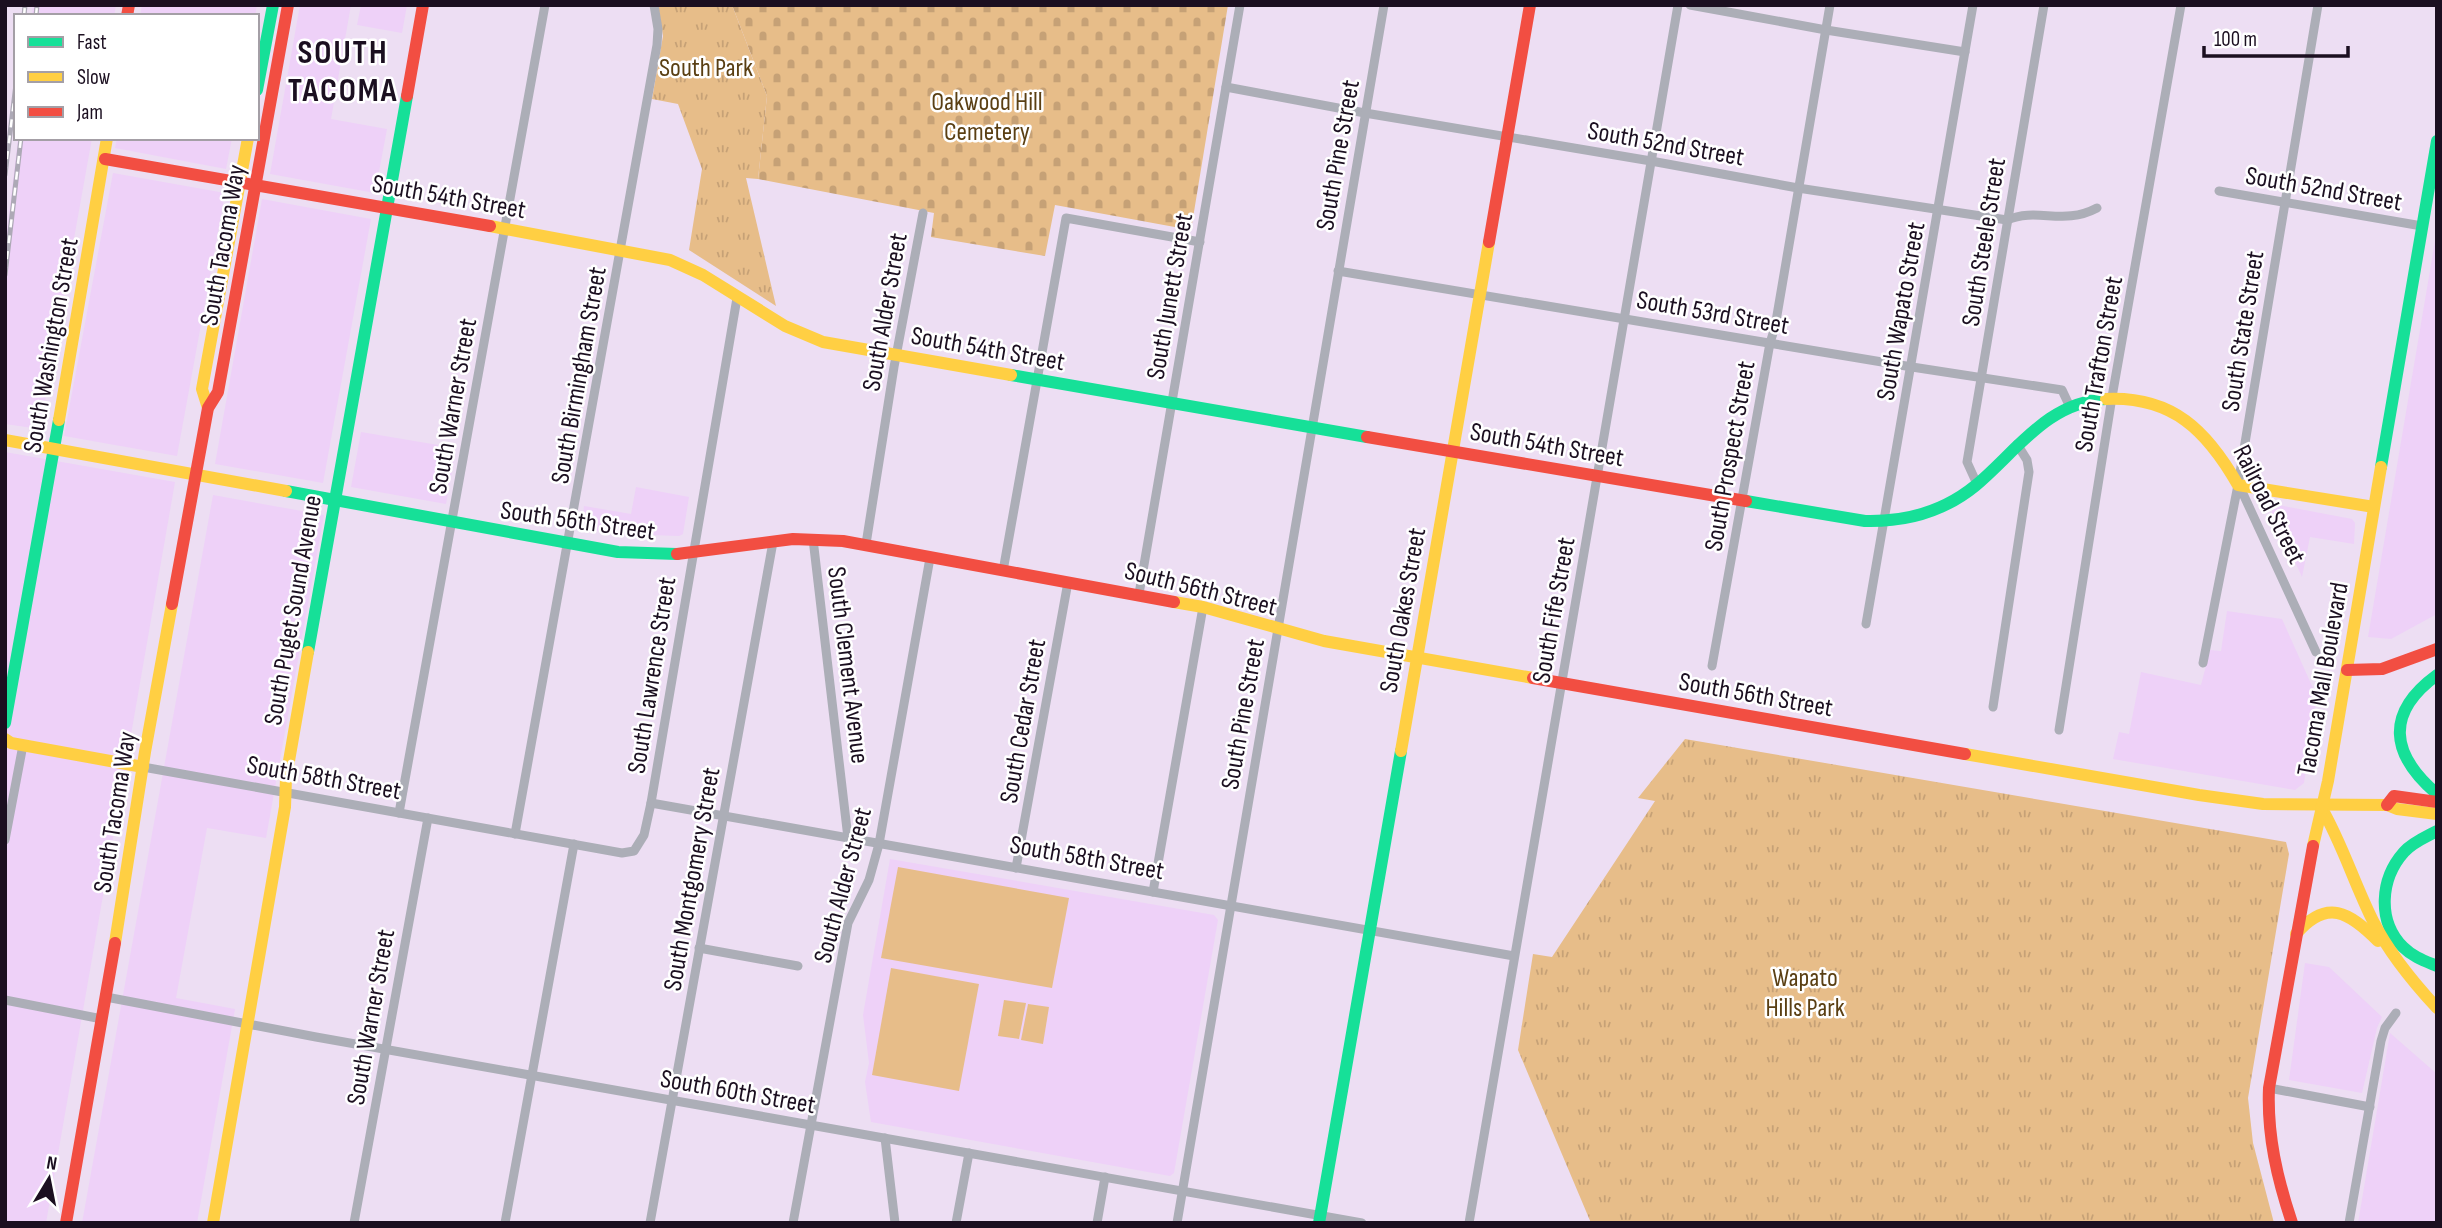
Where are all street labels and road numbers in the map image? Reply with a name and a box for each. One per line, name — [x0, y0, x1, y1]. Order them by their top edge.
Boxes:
street label: South Pine Street — [1310, 77, 1367, 233]
street label: South 52nd Street — [1585, 115, 1746, 173]
street label: South Steele Street — [1956, 156, 2013, 329]
street label: South 52nd Street — [2243, 160, 2404, 218]
street label: South Tacoma Way — [194, 162, 253, 328]
street label: South 54th Street — [370, 169, 528, 226]
street label: South Junett Street — [1141, 211, 1200, 382]
street label: South Wapato Street — [1871, 220, 1932, 403]
street label: South Alder Street — [856, 231, 915, 394]
street label: South Washington Street — [17, 235, 86, 455]
street label: South State Street — [2215, 249, 2271, 414]
street label: South Birmingham Street — [545, 264, 614, 486]
street label: South Trafton Street — [2069, 274, 2130, 454]
street label: South 53rd Street — [1634, 285, 1791, 342]
street label: South Warner Street — [423, 316, 484, 496]
street label: South 54th Street — [909, 321, 1067, 378]
street label: South Prospect Street — [1698, 359, 1762, 554]
street label: South 54th Street — [1468, 417, 1626, 474]
street label: Railroad Street — [2226, 440, 2312, 569]
street label: South Puget Sound Avenue — [258, 493, 329, 728]
street label: South 56th Street — [498, 495, 657, 548]
street label: South Oakes Street — [1374, 525, 1433, 695]
street label: South Fife Street — [1526, 535, 1583, 686]
street label: South 56th Street — [1121, 556, 1280, 623]
street label: South Clement Avenue — [820, 565, 875, 765]
street label: South Lawrence Street — [622, 575, 683, 776]
street label: Tacoma Mall Boulevard — [2291, 580, 2356, 778]
street label: South Pine Street — [1215, 636, 1272, 792]
street label: South Cedar Street — [994, 637, 1053, 806]
street label: South 56th Street — [1676, 667, 1835, 724]
street label: South Tacoma Way — [87, 729, 144, 895]
street label: South 58th Street — [244, 750, 403, 807]
street label: South Montgomery Street — [658, 765, 727, 993]
street label: South Alder Street — [808, 804, 879, 967]
street label: South 58th Street — [1007, 830, 1166, 887]
street label: South Warner Street — [341, 927, 402, 1107]
street label: South 60th Street — [658, 1064, 818, 1121]

